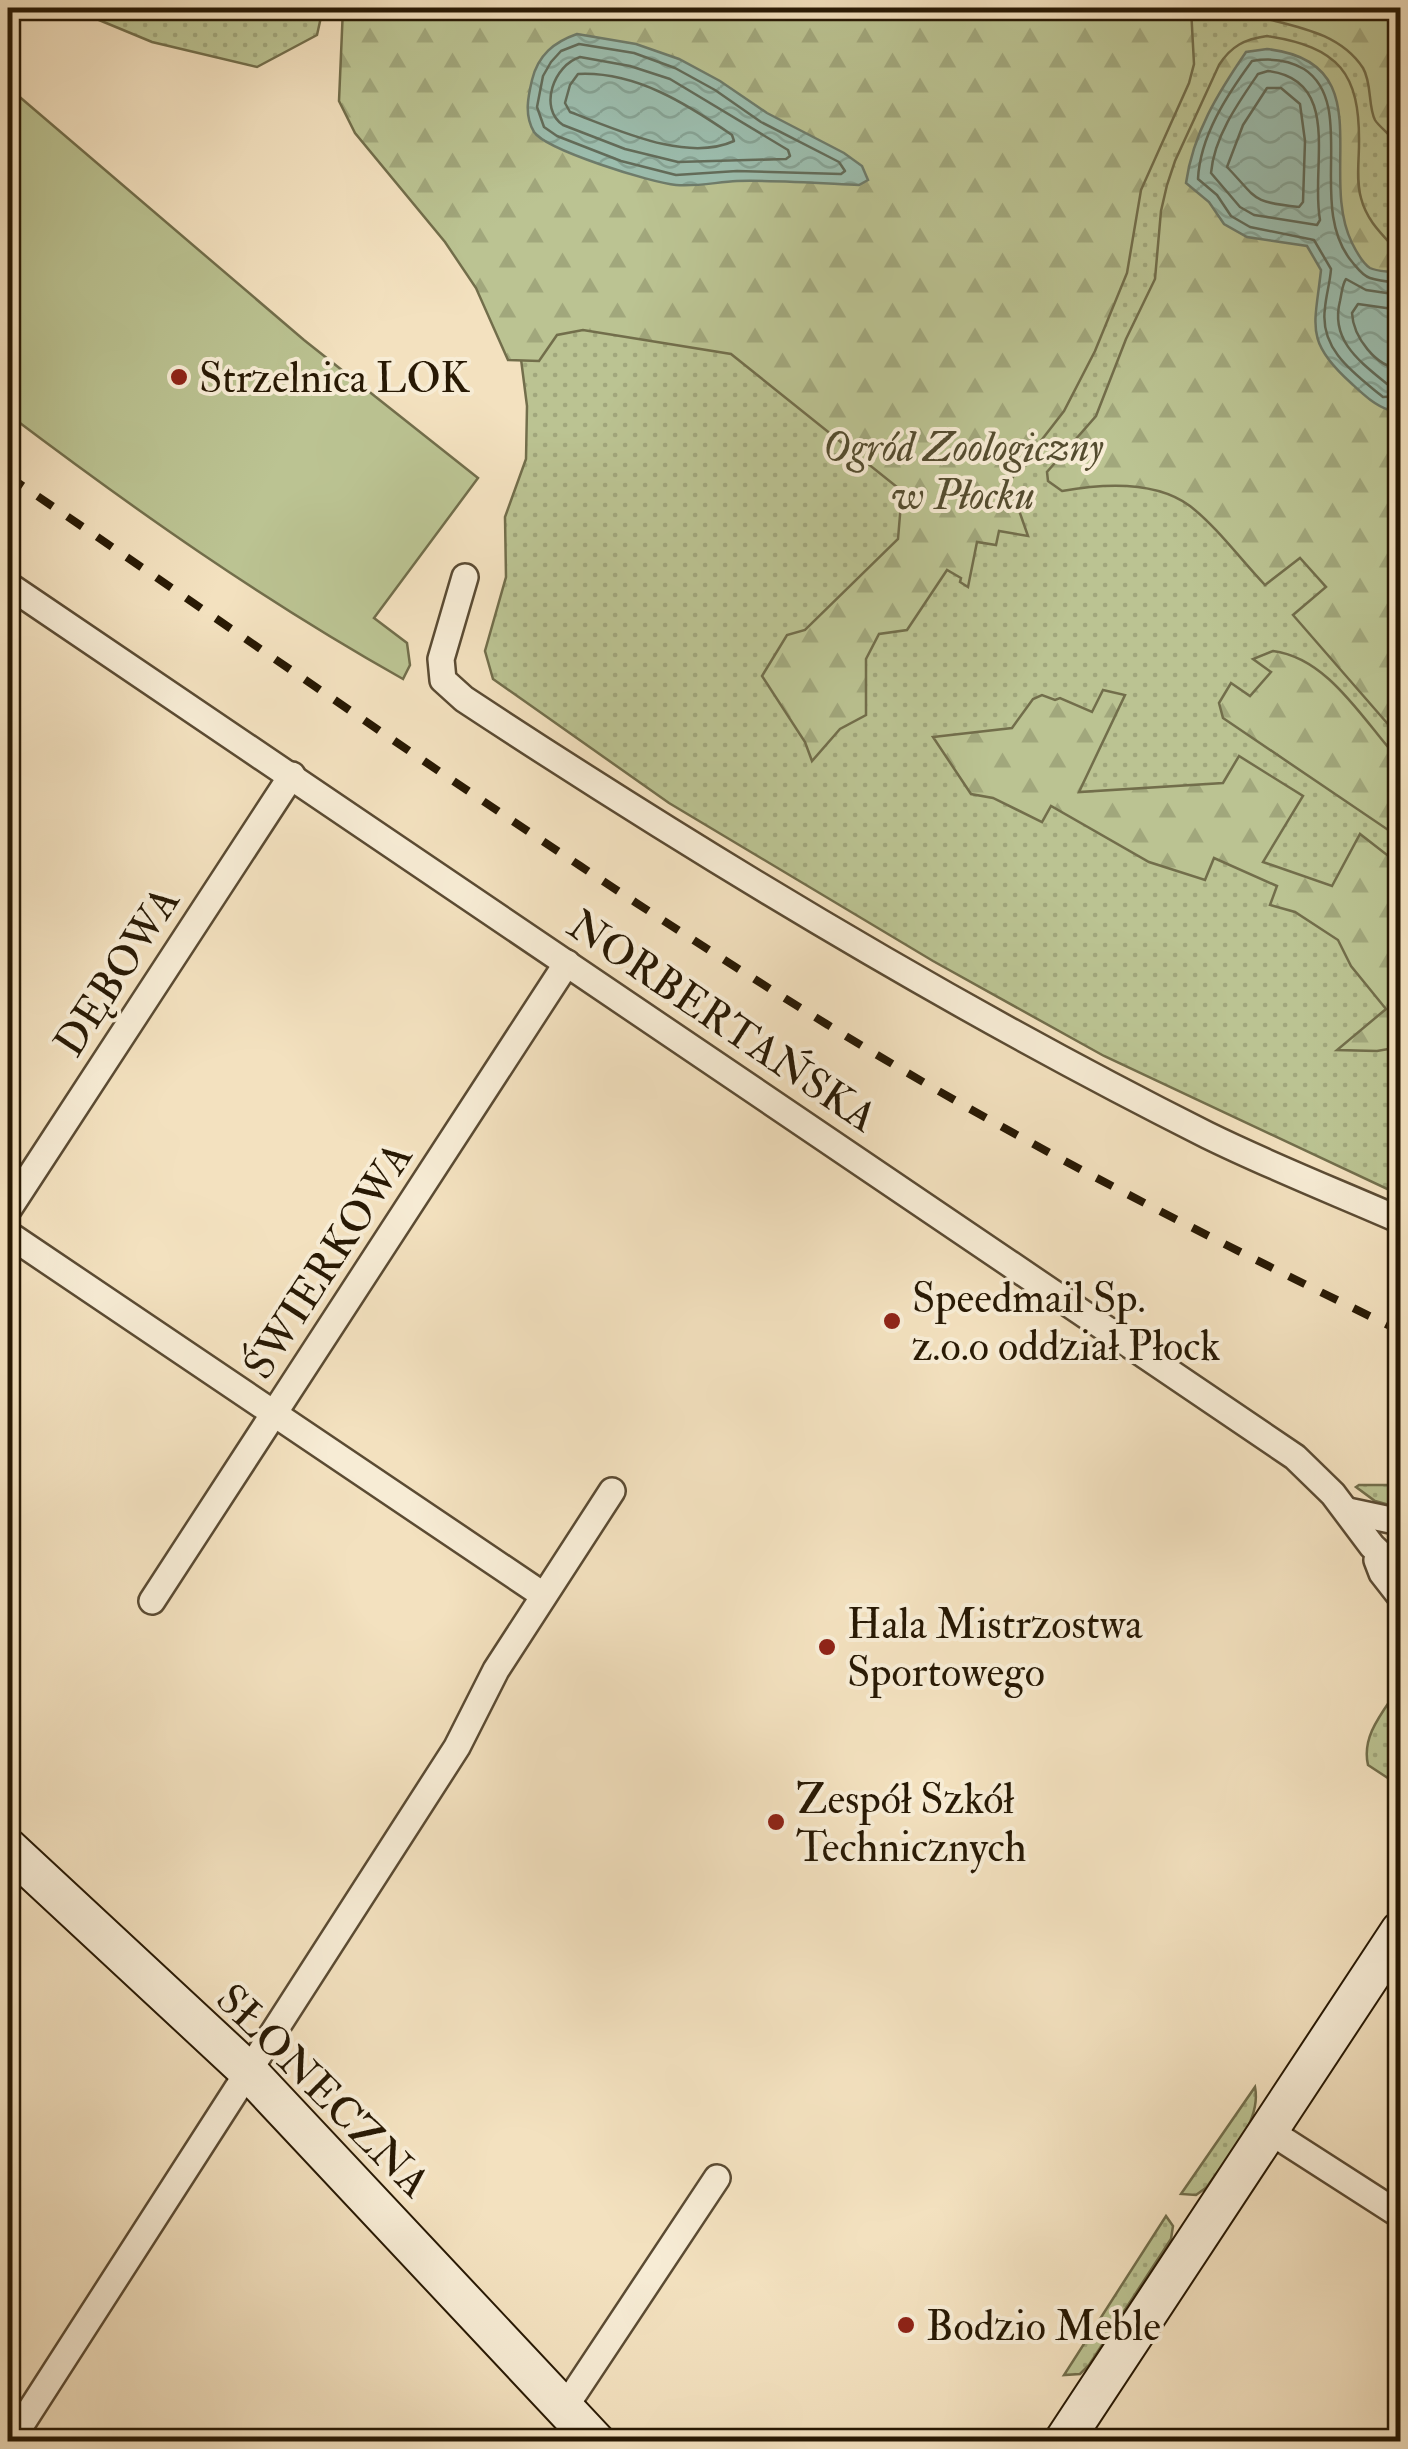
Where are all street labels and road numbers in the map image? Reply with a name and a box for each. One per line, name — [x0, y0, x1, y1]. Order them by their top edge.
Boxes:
street label: DĘBOWA — [44, 878, 192, 1067]
street label: NORBERTAŃSKA — [558, 897, 887, 1144]
street label: ŚWIERKOWA — [231, 1132, 424, 1389]
street label: SŁONECZNA — [205, 1974, 440, 2209]

